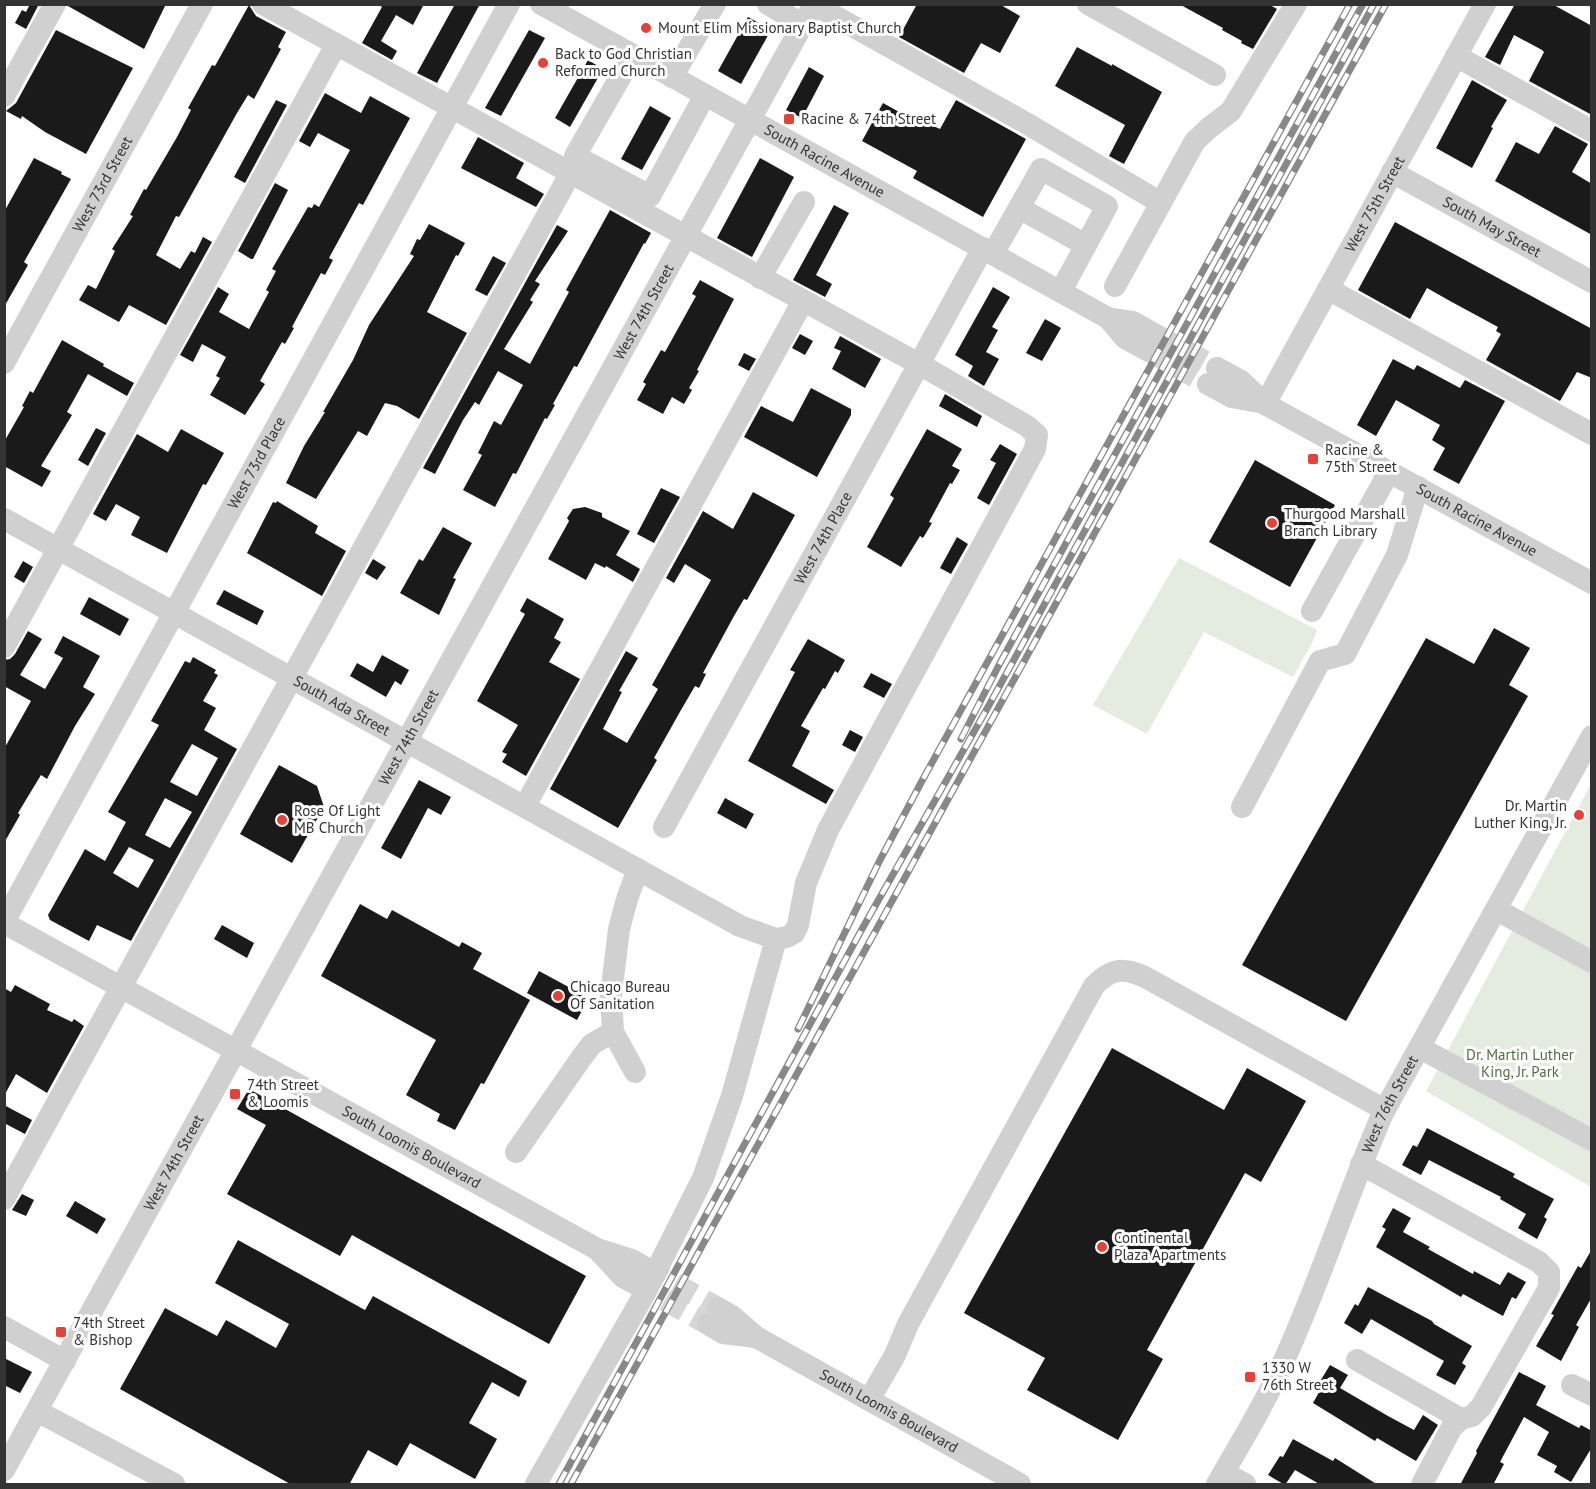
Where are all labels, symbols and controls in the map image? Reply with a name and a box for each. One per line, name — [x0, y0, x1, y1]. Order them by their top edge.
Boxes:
place label: Mount Elim Missionary Baptist Church — [658, 18, 901, 37]
marker: Mount Elim Missionary Baptist Church — [639, 21, 653, 35]
place label: Back to God Christian Reformed Church — [555, 44, 692, 80]
marker: Back to God Christian Reformed Church — [536, 56, 550, 70]
place label: Racine & 74th Street — [801, 109, 936, 128]
marker: Racine & 74th Street — [782, 112, 796, 126]
street label: South Racine Avenue — [761, 120, 888, 201]
street label: West 73rd Street — [68, 133, 136, 235]
street label: West 75th Street — [1340, 153, 1409, 255]
street label: South May Street — [1440, 192, 1545, 261]
street label: West 74th Street — [609, 260, 678, 363]
street label: West 73rd Place — [223, 413, 289, 512]
place label: Racine & 75th Street — [1325, 440, 1397, 476]
marker: Racine & 75th Street — [1306, 452, 1320, 466]
street label: South Racine Avenue — [1413, 479, 1541, 560]
street label: West 74th Place — [790, 488, 856, 587]
place label: Thurgood Marshall Branch Library — [1284, 504, 1406, 540]
marker: Thurgood Marshall Branch Library — [1265, 516, 1279, 530]
street label: South Ada Street — [290, 671, 394, 740]
street label: West 74th Street — [374, 686, 443, 789]
place label: Dr. Martin Luther King, Jr. — [1474, 796, 1567, 832]
place label: Rose Of Light MB Church — [294, 801, 380, 837]
marker: Dr. Martin Luther King, Jr. — [1572, 808, 1586, 822]
marker: Rose Of Light MB Church — [275, 813, 289, 827]
place label: Chicago Bureau Of Sanitation — [570, 977, 670, 1013]
marker: Chicago Bureau Of Sanitation — [551, 989, 565, 1003]
park label: Dr. Martin Luther King, Jr. Park — [1466, 1045, 1574, 1081]
street label: West 76th Street — [1357, 1052, 1422, 1156]
place label: 74th Street & Loomis — [247, 1075, 319, 1111]
marker: 74th Street & Loomis — [228, 1087, 242, 1101]
street label: South Loomis Boulevard — [339, 1101, 484, 1192]
street label: West 74th Street — [139, 1111, 207, 1214]
place label: Continental Plaza Apartments — [1114, 1228, 1226, 1264]
marker: Continental Plaza Apartments — [1095, 1240, 1109, 1254]
place label: 74th Street & Bishop — [73, 1313, 145, 1349]
marker: 74th Street & Bishop — [54, 1325, 68, 1339]
place label: 1330 W 76th Street — [1262, 1358, 1334, 1394]
street label: South Loomis Boulevard — [817, 1364, 962, 1457]
marker: 1330 W 76th Street — [1243, 1370, 1257, 1384]

